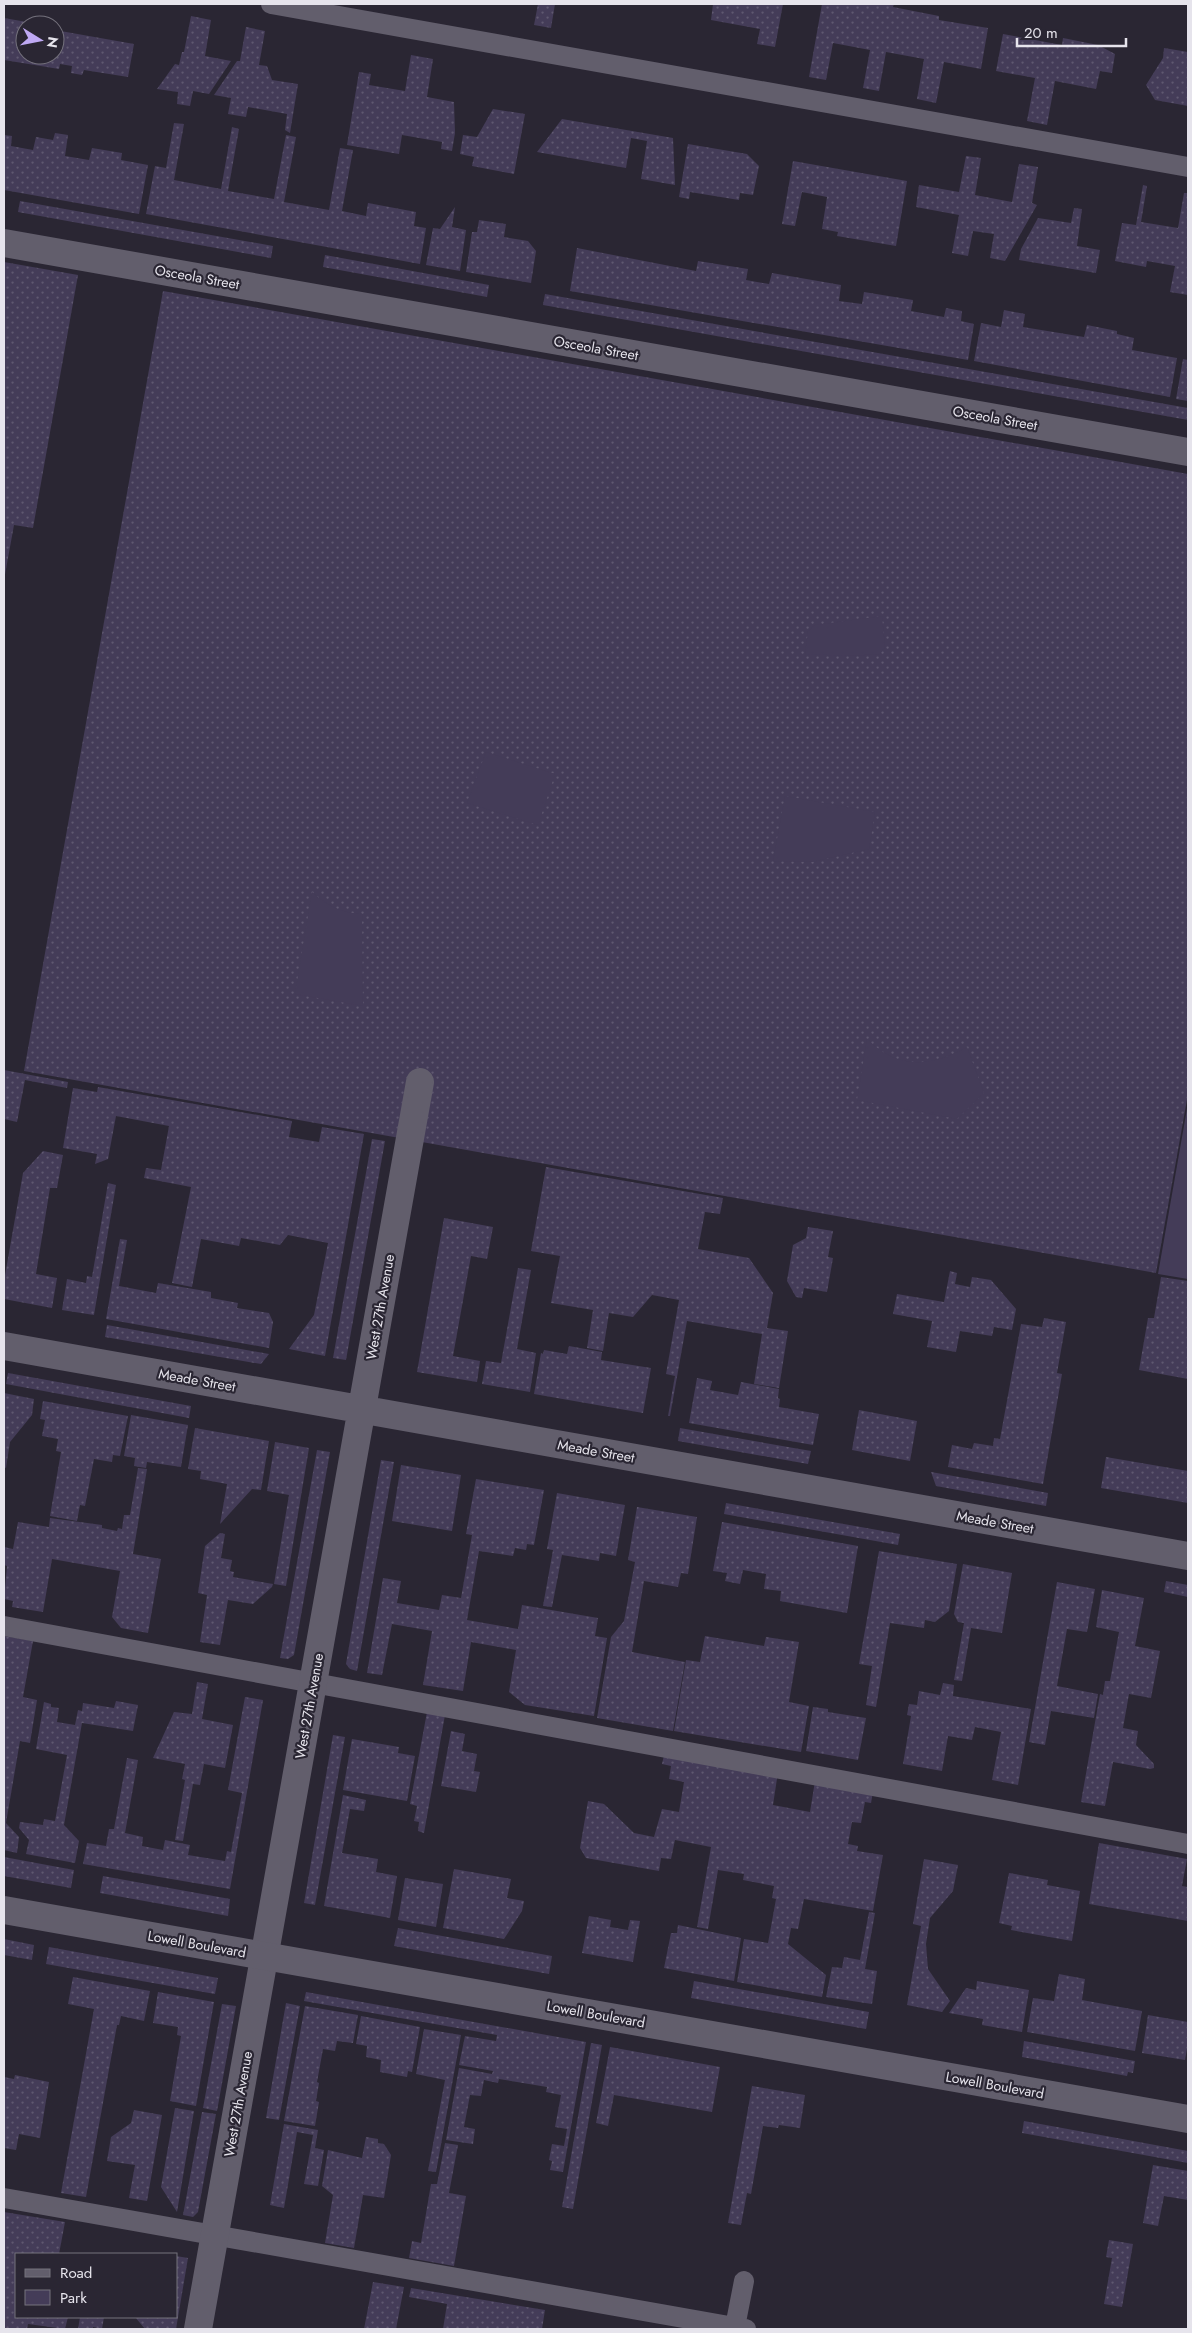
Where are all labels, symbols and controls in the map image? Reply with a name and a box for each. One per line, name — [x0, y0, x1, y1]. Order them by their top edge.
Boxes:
north arrow — [15, 15, 65, 65]
scale bar — [1017, 15, 1126, 47]
text: 20 m — [1024, 22, 1058, 44]
text: N — [42, 35, 64, 49]
street label: Osceola Street — [153, 260, 242, 294]
street label: Osceola Street — [552, 331, 641, 365]
street label: Osceola Street — [951, 401, 1040, 435]
street label: West 27th Avenue — [361, 1253, 399, 1361]
street label: Meade Street — [157, 1363, 238, 1397]
street label: Meade Street — [556, 1434, 637, 1468]
street label: Meade Street — [955, 1505, 1036, 1539]
street label: West 27th Avenue — [290, 1652, 328, 1760]
street label: Lowell Boulevard — [146, 1926, 248, 1962]
street label: Lowell Boulevard — [545, 1996, 647, 2032]
street label: West 27th Avenue — [219, 2050, 257, 2158]
street label: Lowell Boulevard — [944, 2067, 1046, 2103]
legend — [15, 2253, 178, 2318]
text: Road — [60, 2262, 92, 2284]
text: Park — [60, 2287, 87, 2309]

